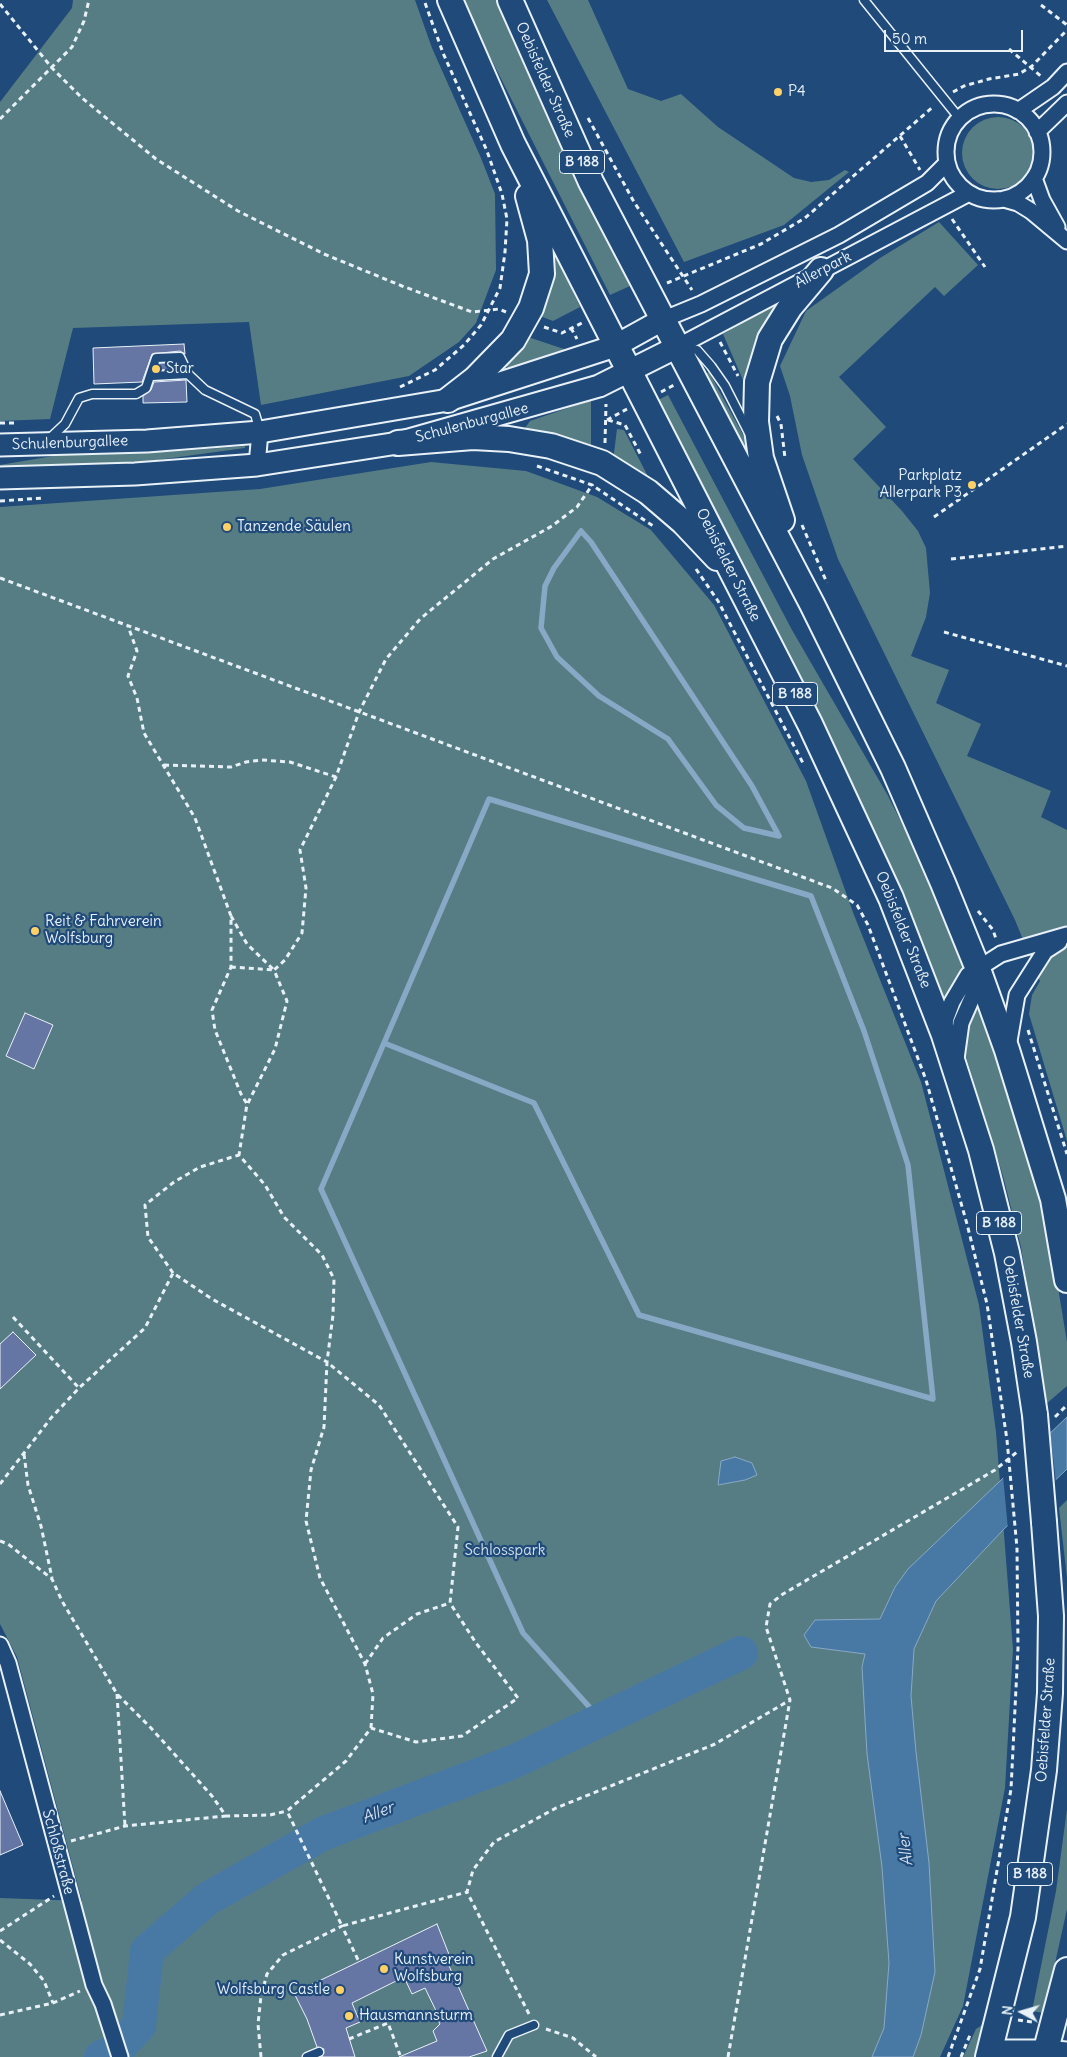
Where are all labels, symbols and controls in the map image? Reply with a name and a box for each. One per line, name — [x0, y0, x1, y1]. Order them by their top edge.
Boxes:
street label: Oebisfelder Straße — [511, 19, 579, 141]
scale bar — [887, 20, 1026, 52]
text: 50 m — [892, 29, 927, 48]
place label: P4 — [788, 83, 806, 101]
marker: P4 — [772, 86, 784, 98]
road number: B 188 — [560, 150, 604, 173]
street label: Allerpark — [792, 248, 854, 292]
place label: Star — [166, 360, 194, 378]
marker: Star — [150, 363, 162, 375]
street label: Schulenburgallee — [414, 399, 530, 447]
street label: Schulenburgallee — [12, 432, 128, 454]
place label: Parkplatz Allerpark P3 — [879, 467, 962, 502]
marker: Parkplatz Allerpark P3 — [966, 479, 978, 491]
street label: Oebisfelder Straße — [692, 505, 764, 625]
place label: Tanzende Säulen — [237, 518, 351, 536]
marker: Tanzende Säulen — [221, 521, 233, 533]
road number: B 188 — [772, 682, 818, 706]
street label: Oebisfelder Straße — [871, 869, 935, 991]
place label: Reit & Fahrverein Wolfsburg — [45, 913, 162, 948]
marker: Reit & Fahrverein Wolfsburg — [29, 925, 41, 937]
road number: B 188 — [976, 1212, 1022, 1234]
street label: Oebisfelder Straße — [998, 1254, 1038, 1380]
park label: Schlosspark — [465, 1542, 545, 1560]
street label: Oebisfelder Straße — [1033, 1657, 1059, 1783]
water label: Aller — [359, 1798, 397, 1828]
street label: Schloßstraße — [38, 1808, 78, 1896]
water label: Aller — [894, 1833, 918, 1867]
road number: B 188 — [1008, 1862, 1052, 1886]
place label: Kunstverein Wolfsburg — [394, 1951, 474, 1986]
marker: Kunstverein Wolfsburg — [378, 1963, 390, 1975]
place label: Wolfsburg Castle — [217, 1981, 330, 1999]
marker: Wolfsburg Castle — [334, 1984, 346, 1996]
north arrow — [997, 1987, 1047, 2037]
text: N — [998, 2005, 1017, 2016]
place label: Hausmannsturm — [359, 2007, 473, 2025]
marker: Hausmannsturm — [343, 2010, 355, 2022]

